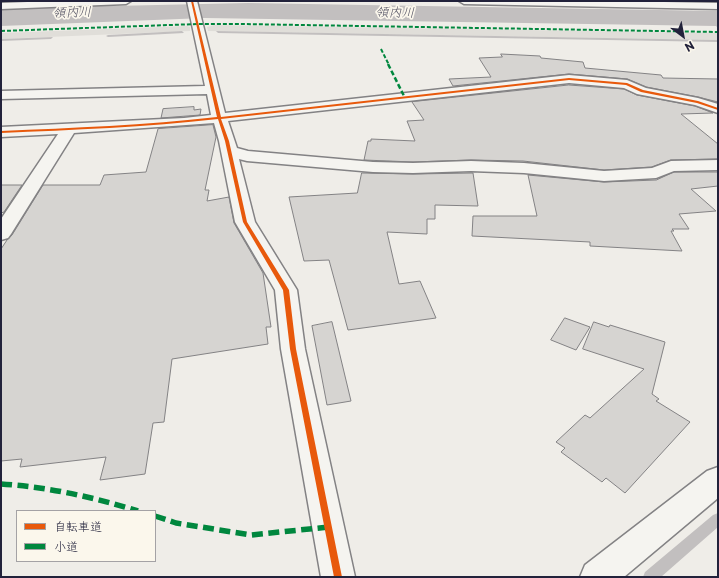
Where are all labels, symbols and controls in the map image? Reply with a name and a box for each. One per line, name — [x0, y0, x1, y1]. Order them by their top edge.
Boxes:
water label: 領内川 — [52, 5, 92, 21]
water label: 領内川 — [375, 5, 415, 21]
north arrow — [663, 16, 703, 56]
text: N — [681, 37, 698, 56]
legend — [16, 510, 156, 562]
text: 自転車道 — [54, 517, 102, 535]
text: 小道 — [54, 537, 78, 555]

